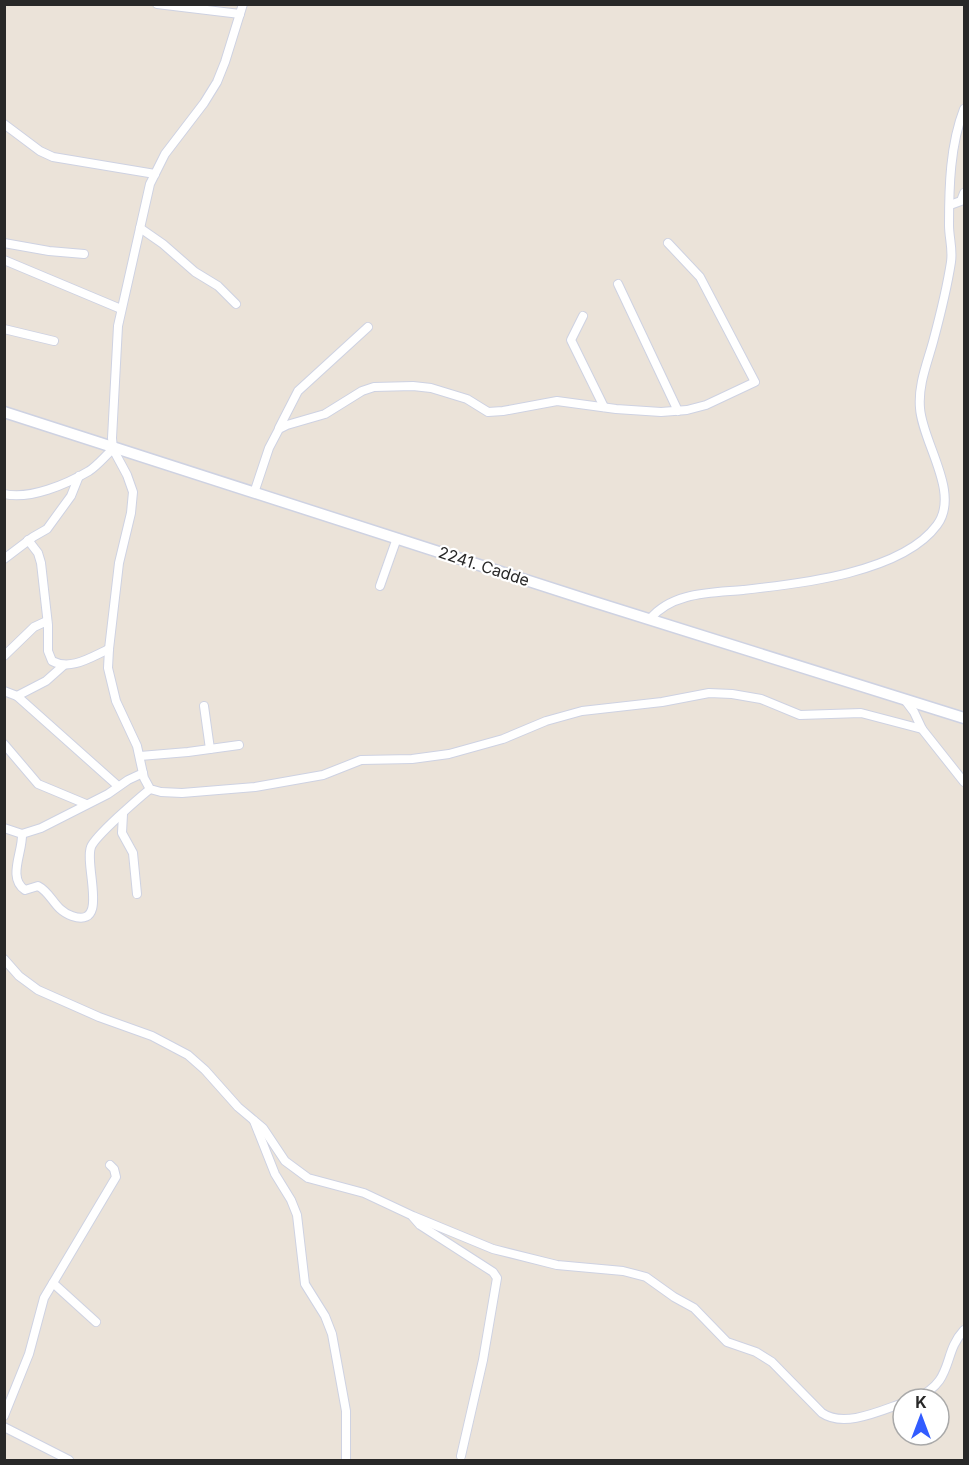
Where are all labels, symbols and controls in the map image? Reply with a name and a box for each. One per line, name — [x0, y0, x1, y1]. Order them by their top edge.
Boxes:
street label: 2241. Cadde — [436, 542, 532, 590]
north arrow — [891, 1387, 951, 1447]
text: K — [915, 1392, 927, 1412]

